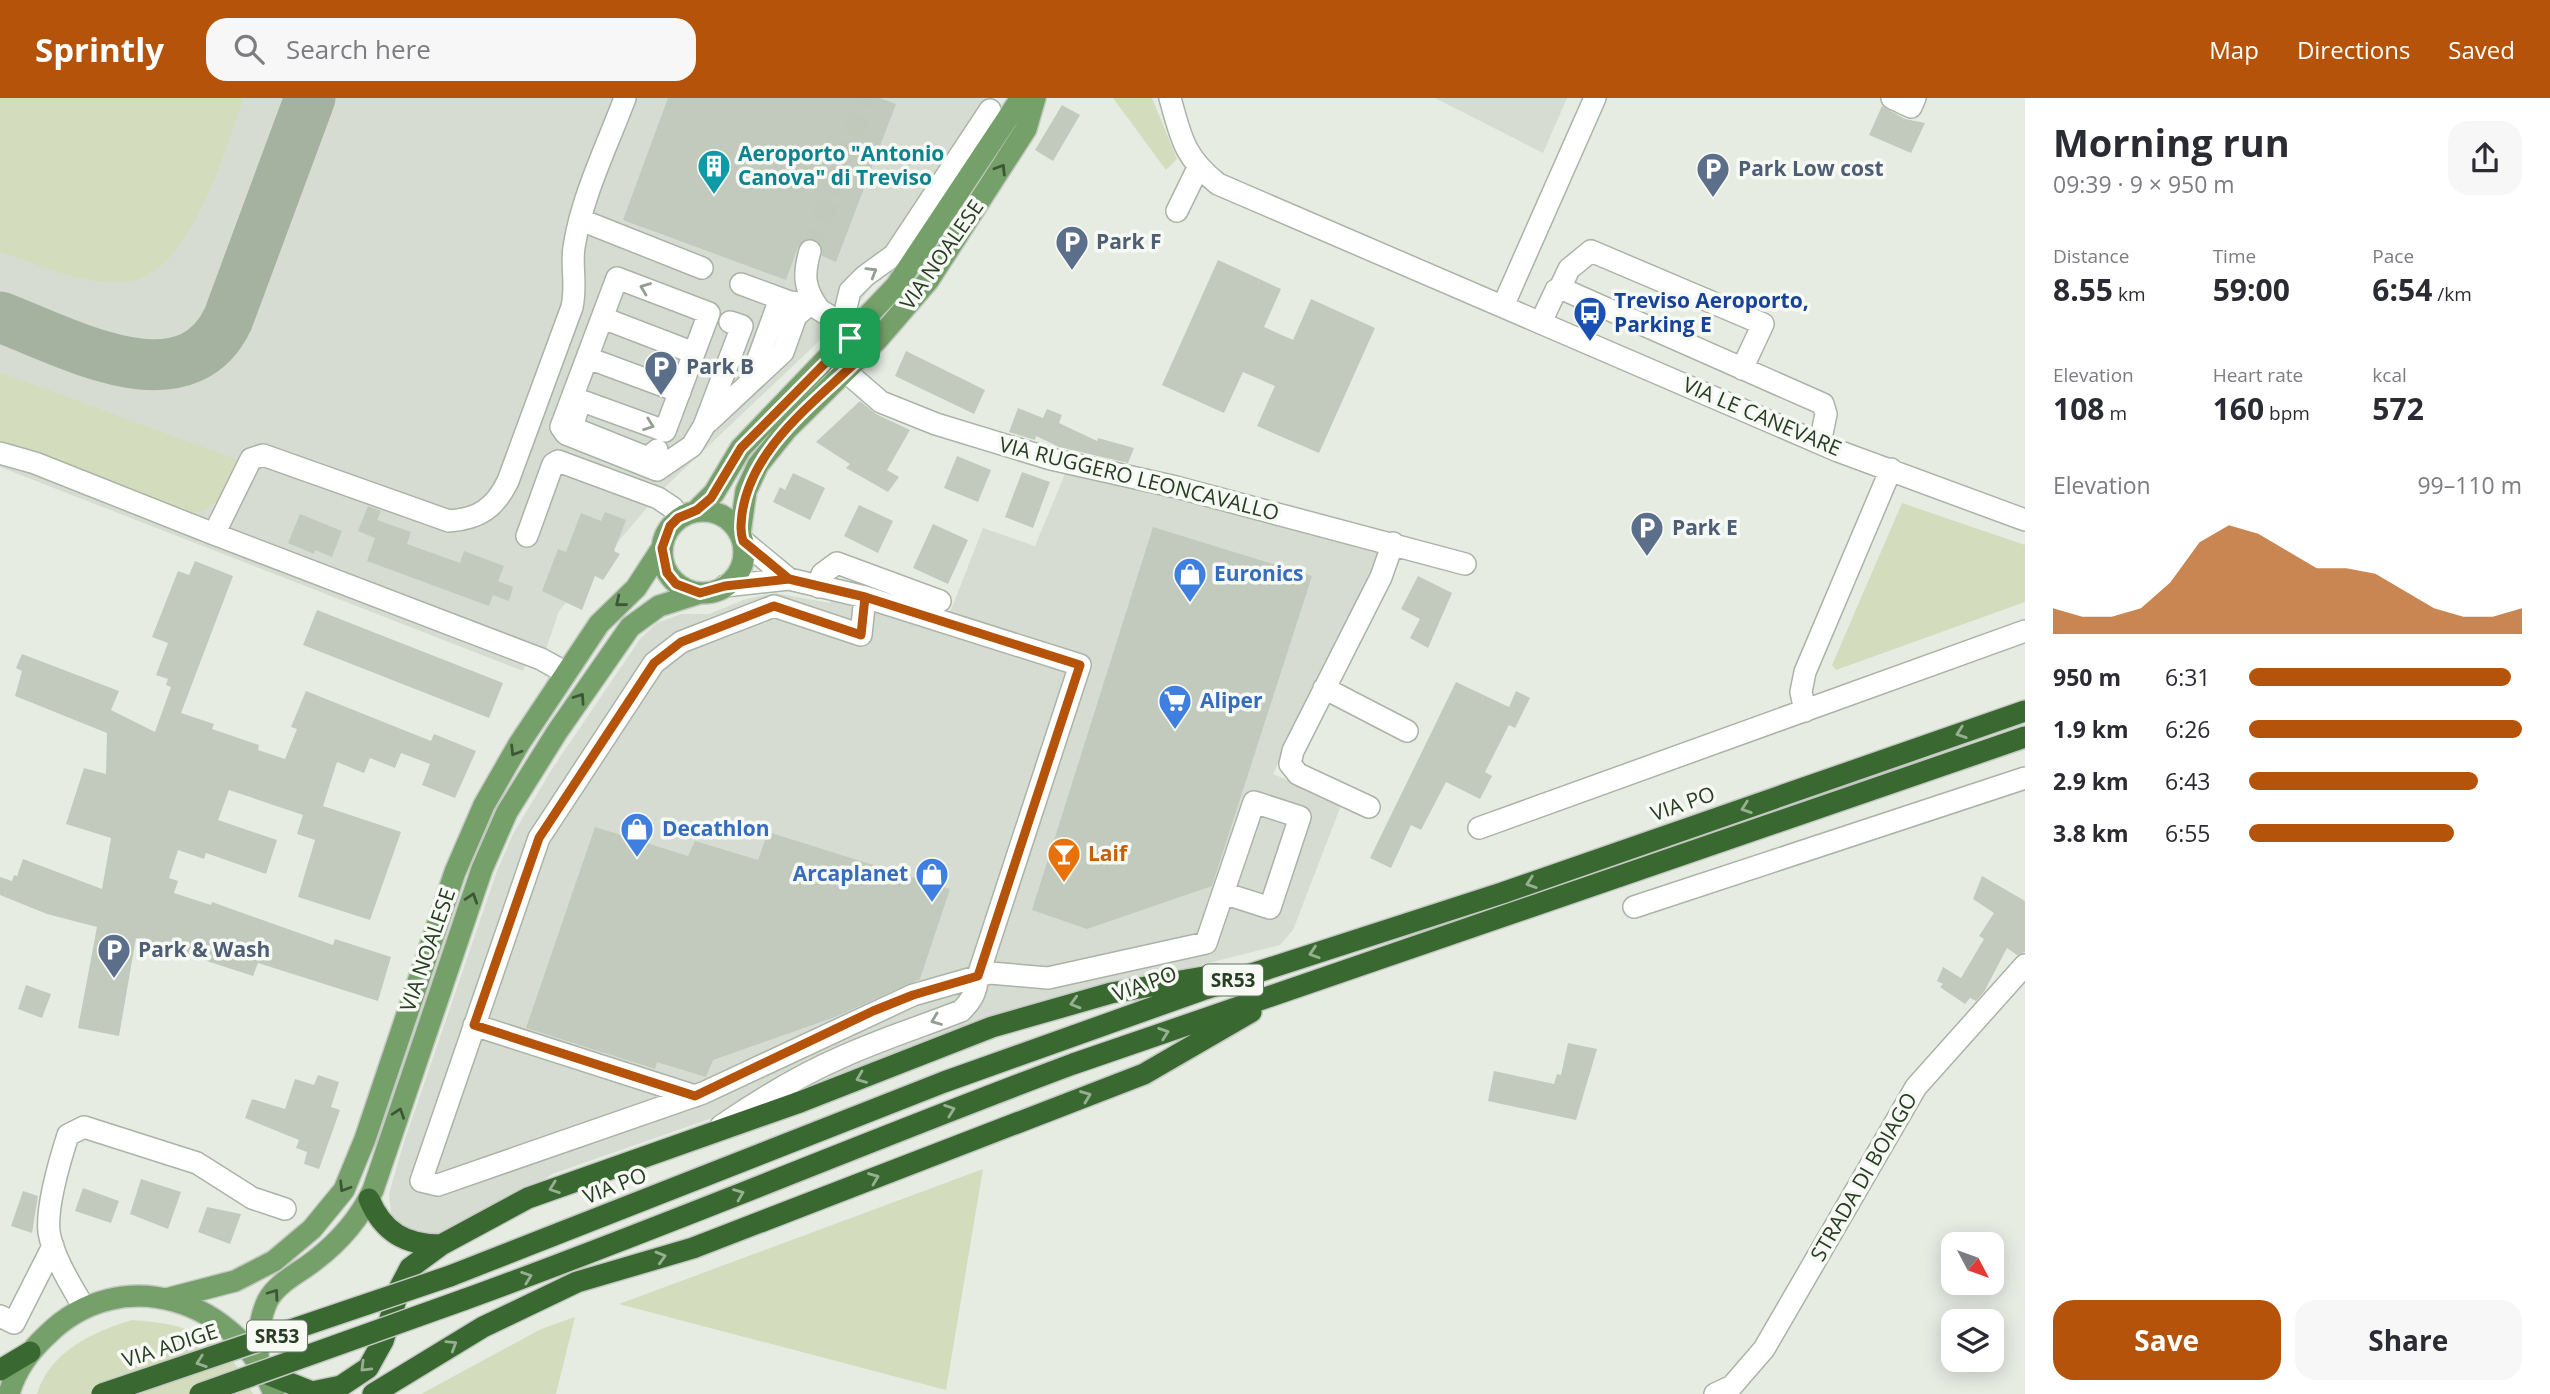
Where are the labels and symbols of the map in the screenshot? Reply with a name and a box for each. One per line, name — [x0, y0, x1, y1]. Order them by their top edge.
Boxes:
place label: Aeroporto "Antonio Canova" di Treviso — [738, 139, 944, 191]
building icon: Aeroporto "Antonio Canova" di Treviso — [695, 147, 733, 196]
parking icon: Park Low cost — [1694, 150, 1732, 199]
place label: Park Low cost — [1738, 154, 1884, 182]
one-way arrow — [992, 163, 1005, 176]
street label: VIA NOALESE — [893, 194, 989, 315]
parking icon: Park F — [1053, 223, 1091, 272]
place label: Park F — [1096, 227, 1161, 255]
one-way arrow — [864, 268, 877, 281]
one-way arrow — [640, 283, 652, 297]
place label: Treviso Aeroporto, Parking E — [1614, 286, 1809, 338]
bus stop icon: Treviso Aeroporto, Parking E — [1571, 294, 1609, 343]
pin — [820, 308, 880, 368]
parking icon: Park B — [642, 348, 680, 397]
place label: Park B — [686, 352, 754, 380]
street label: VIA LE CANEVARE — [1679, 370, 1846, 462]
one-way arrow — [643, 417, 655, 431]
street label: VIA RUGGERO LEONCAVALLO — [996, 430, 1282, 526]
parking icon: Park E — [1628, 509, 1666, 558]
place label: Park E — [1672, 513, 1738, 541]
shop icon: Euronics — [1171, 555, 1209, 604]
place label: Euronics — [1214, 559, 1304, 587]
one-way arrow — [616, 594, 629, 606]
supermarket icon: Aliper — [1156, 682, 1194, 731]
place label: Aliper — [1200, 686, 1263, 714]
one-way arrow — [571, 693, 584, 706]
one-way arrow — [1955, 725, 1967, 739]
one-way arrow — [511, 743, 524, 756]
street label: VIA PO — [1647, 779, 1718, 827]
one-way arrow — [1740, 800, 1752, 814]
shop icon: Decathlon — [618, 810, 656, 859]
place label: Decathlon — [662, 814, 770, 842]
bar icon: Laif — [1045, 835, 1083, 884]
place label: Laif — [1088, 839, 1129, 867]
shop icon: Arcaplanet — [913, 855, 951, 904]
place label: Arcaplanet — [793, 859, 908, 887]
one-way arrow — [1525, 875, 1537, 889]
street label: VIA NOALESE — [393, 884, 461, 1015]
one-way arrow — [464, 892, 478, 904]
parking icon: Park & Wash — [95, 931, 133, 980]
place label: Park & Wash — [138, 935, 270, 963]
one-way arrow — [1309, 945, 1321, 959]
street label: VIA PO — [1109, 959, 1181, 1008]
road number: SR53 — [1203, 964, 1263, 996]
one-way arrow — [1069, 995, 1081, 1010]
one-way arrow — [930, 1012, 942, 1026]
one-way arrow — [1158, 1027, 1170, 1041]
one-way arrow — [855, 1070, 867, 1084]
street label: STRADA DI BOIAGO — [1803, 1087, 1923, 1266]
one-way arrow — [1080, 1090, 1092, 1104]
one-way arrow — [944, 1104, 956, 1118]
one-way arrow — [391, 1107, 405, 1120]
street label: VIA PO — [579, 1160, 651, 1210]
one-way arrow — [868, 1172, 880, 1186]
one-way arrow — [340, 1180, 353, 1193]
one-way arrow — [549, 1180, 561, 1194]
one-way arrow — [732, 1188, 744, 1202]
north arrow — [1941, 1232, 2004, 1295]
one-way arrow — [655, 1251, 667, 1266]
one-way arrow — [520, 1271, 532, 1285]
one-way arrow — [266, 1289, 278, 1302]
street label: VIA ADIGE — [119, 1317, 221, 1374]
road number: SR53 — [247, 1320, 307, 1352]
one-way arrow — [445, 1341, 458, 1354]
one-way arrow — [195, 1354, 207, 1368]
one-way arrow — [360, 1359, 373, 1372]

